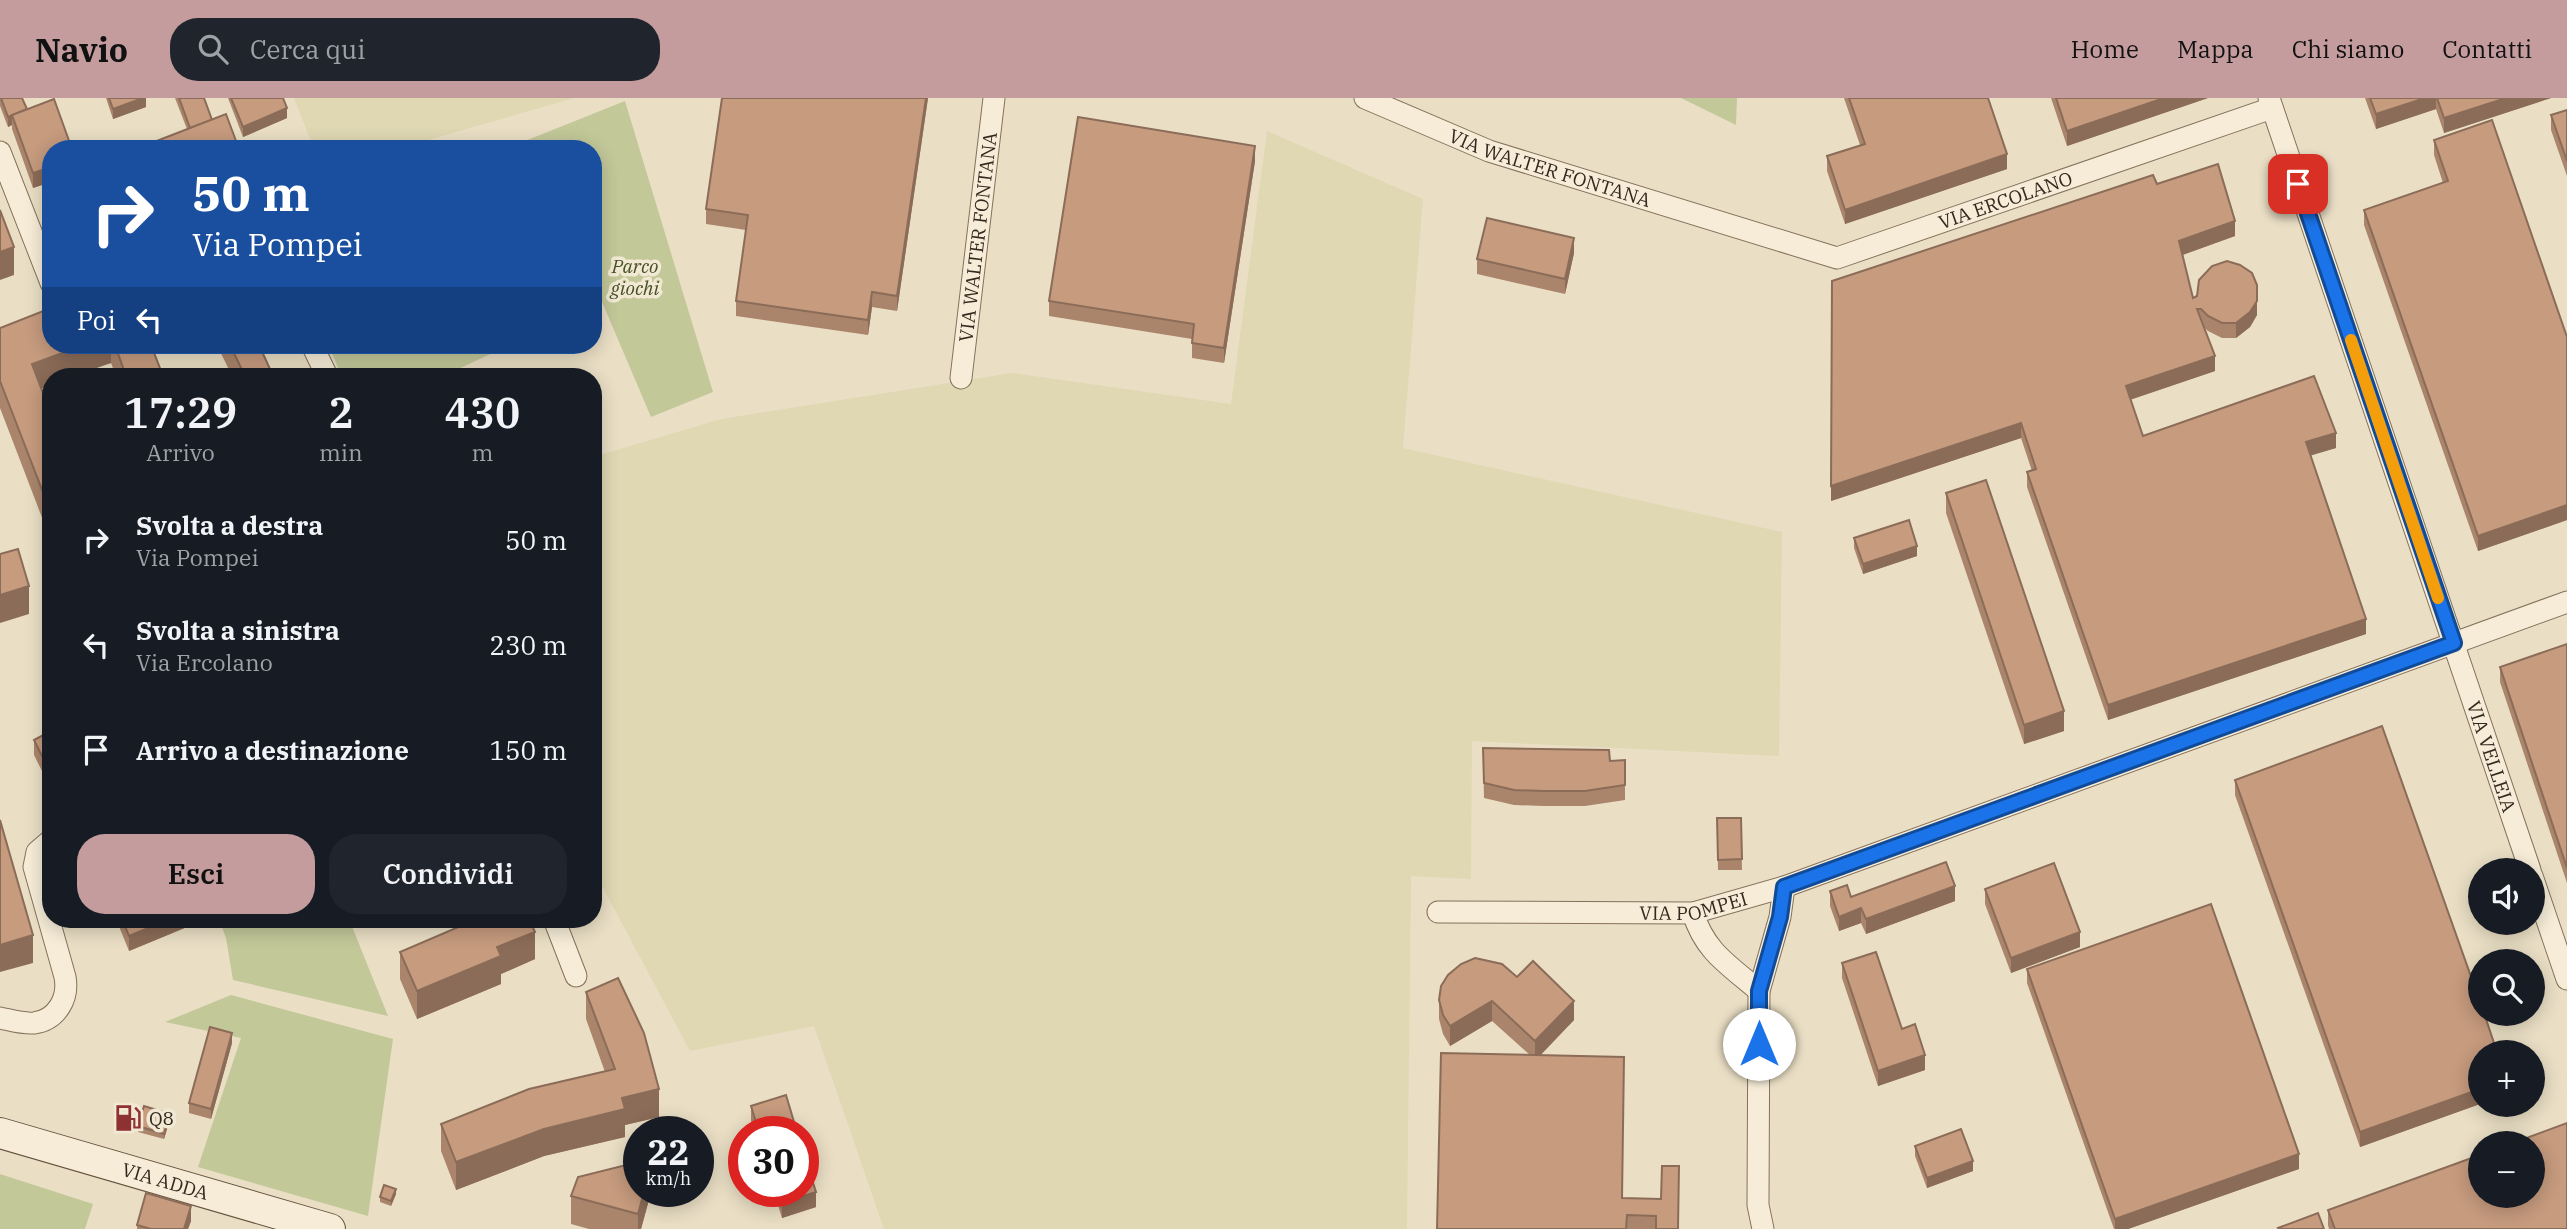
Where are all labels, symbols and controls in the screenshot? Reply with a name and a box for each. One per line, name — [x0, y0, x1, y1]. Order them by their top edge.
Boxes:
search box — [170, 18, 660, 81]
text: Navio — [35, 28, 128, 71]
icon: search — [194, 30, 232, 68]
text: Cerca qui — [250, 32, 365, 66]
text: Home — [2071, 33, 2139, 65]
text: Mappa — [2177, 33, 2254, 65]
text: Chi siamo — [2292, 33, 2404, 65]
text: Contatti — [2442, 33, 2532, 65]
street label: VIA WALTER FONTANA — [1445, 123, 1654, 212]
street label: VIA WALTER FONTANA — [953, 131, 1002, 343]
pin — [2268, 154, 2328, 214]
text: 50 m — [192, 161, 310, 224]
icon: arrive — [2279, 165, 2317, 203]
street label: VIA ERCOLANO — [1935, 166, 2075, 234]
icon: right — [77, 168, 168, 259]
text: Via Pompei — [192, 223, 363, 265]
park label: Parco giochi — [609, 254, 659, 300]
icon: left — [130, 301, 168, 339]
text: Poi — [77, 303, 116, 337]
text: 17:29 — [124, 385, 237, 440]
text: 2 — [328, 385, 353, 440]
text: 430 — [445, 385, 520, 440]
text: Arrivo — [146, 437, 215, 467]
text: min — [319, 437, 363, 467]
text: m — [471, 437, 493, 467]
text: Svolta a destra — [136, 508, 323, 542]
icon: right — [77, 521, 115, 559]
text: 50 m — [505, 523, 567, 557]
text: Via Pompei — [136, 542, 259, 572]
text: Svolta a sinistra — [136, 613, 340, 647]
icon: left — [77, 626, 115, 664]
text: 230 m — [489, 628, 567, 662]
text: Via Ercolano — [136, 647, 273, 677]
street label: VIA VELLEIA — [2462, 698, 2522, 815]
icon: arrive — [77, 731, 115, 769]
text: Arrivo a destinazione — [136, 733, 409, 767]
text: 150 m — [489, 733, 567, 767]
button: Esci — [77, 834, 315, 914]
button: Condividi — [329, 834, 567, 914]
map controls — [2468, 858, 2545, 1208]
button: sound — [2468, 858, 2545, 935]
street label: VIA POMPEI — [1639, 886, 1750, 926]
button: search — [2468, 949, 2545, 1026]
position arrow — [1722, 1007, 1796, 1081]
button: + — [2468, 1040, 2545, 1117]
fuel station icon: Q8 — [113, 1103, 143, 1133]
place label: Q8 — [149, 1106, 174, 1130]
speed limit sign: 30 — [728, 1116, 819, 1207]
text: 22 — [647, 1129, 690, 1175]
button: − — [2468, 1131, 2545, 1208]
street label: VIA ADDA — [119, 1157, 211, 1205]
text: km/h — [646, 1167, 691, 1190]

